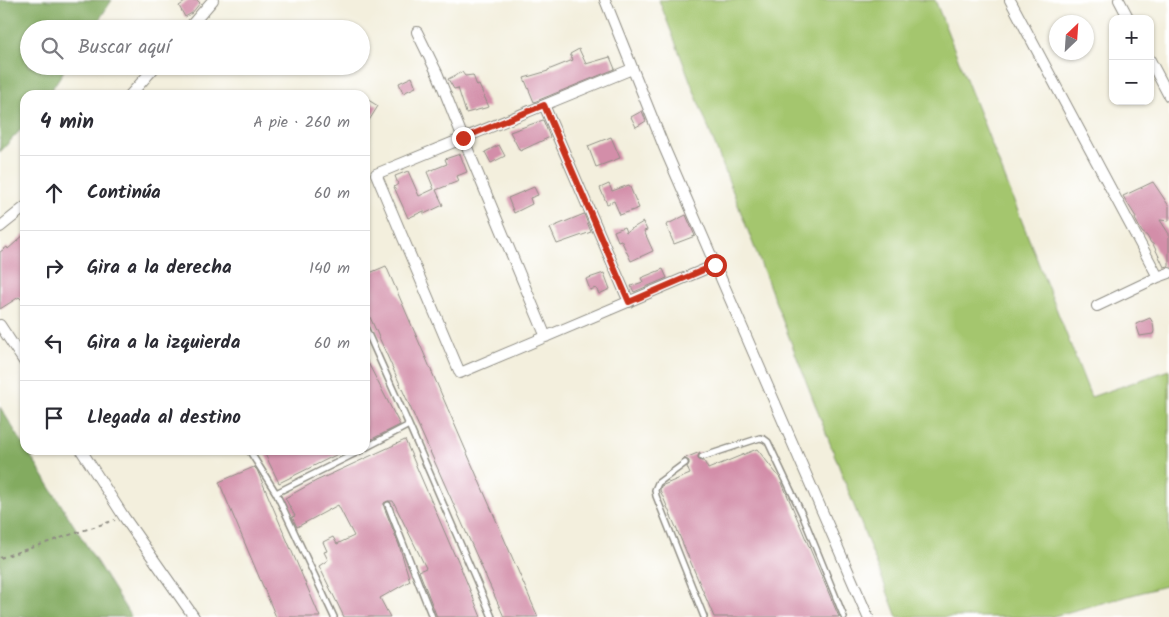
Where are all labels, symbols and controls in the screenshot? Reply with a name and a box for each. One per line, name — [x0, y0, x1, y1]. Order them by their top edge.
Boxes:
north arrow — [1049, 15, 1094, 60]
map controls — [1109, 15, 1154, 105]
button: + — [1109, 15, 1154, 60]
search box — [20, 20, 370, 75]
text: Buscar aquí — [78, 33, 170, 63]
icon: search — [38, 34, 66, 62]
button: − — [1109, 60, 1154, 105]
text: 4 min — [40, 106, 94, 139]
text: A pie · 260 m — [253, 110, 350, 135]
route end — [452, 127, 475, 150]
text: Continúa — [87, 178, 161, 208]
icon: ahead — [40, 179, 68, 207]
text: 60 m — [314, 181, 350, 206]
text: Gira a la derecha — [87, 253, 232, 283]
icon: right — [40, 254, 68, 282]
route start — [704, 254, 727, 277]
text: 140 m — [309, 256, 350, 281]
text: Gira a la izquierda — [87, 328, 240, 358]
icon: left — [40, 329, 68, 357]
text: 60 m — [314, 331, 350, 356]
text: Llegada al destino — [87, 403, 241, 433]
icon: arrive — [40, 404, 68, 432]

